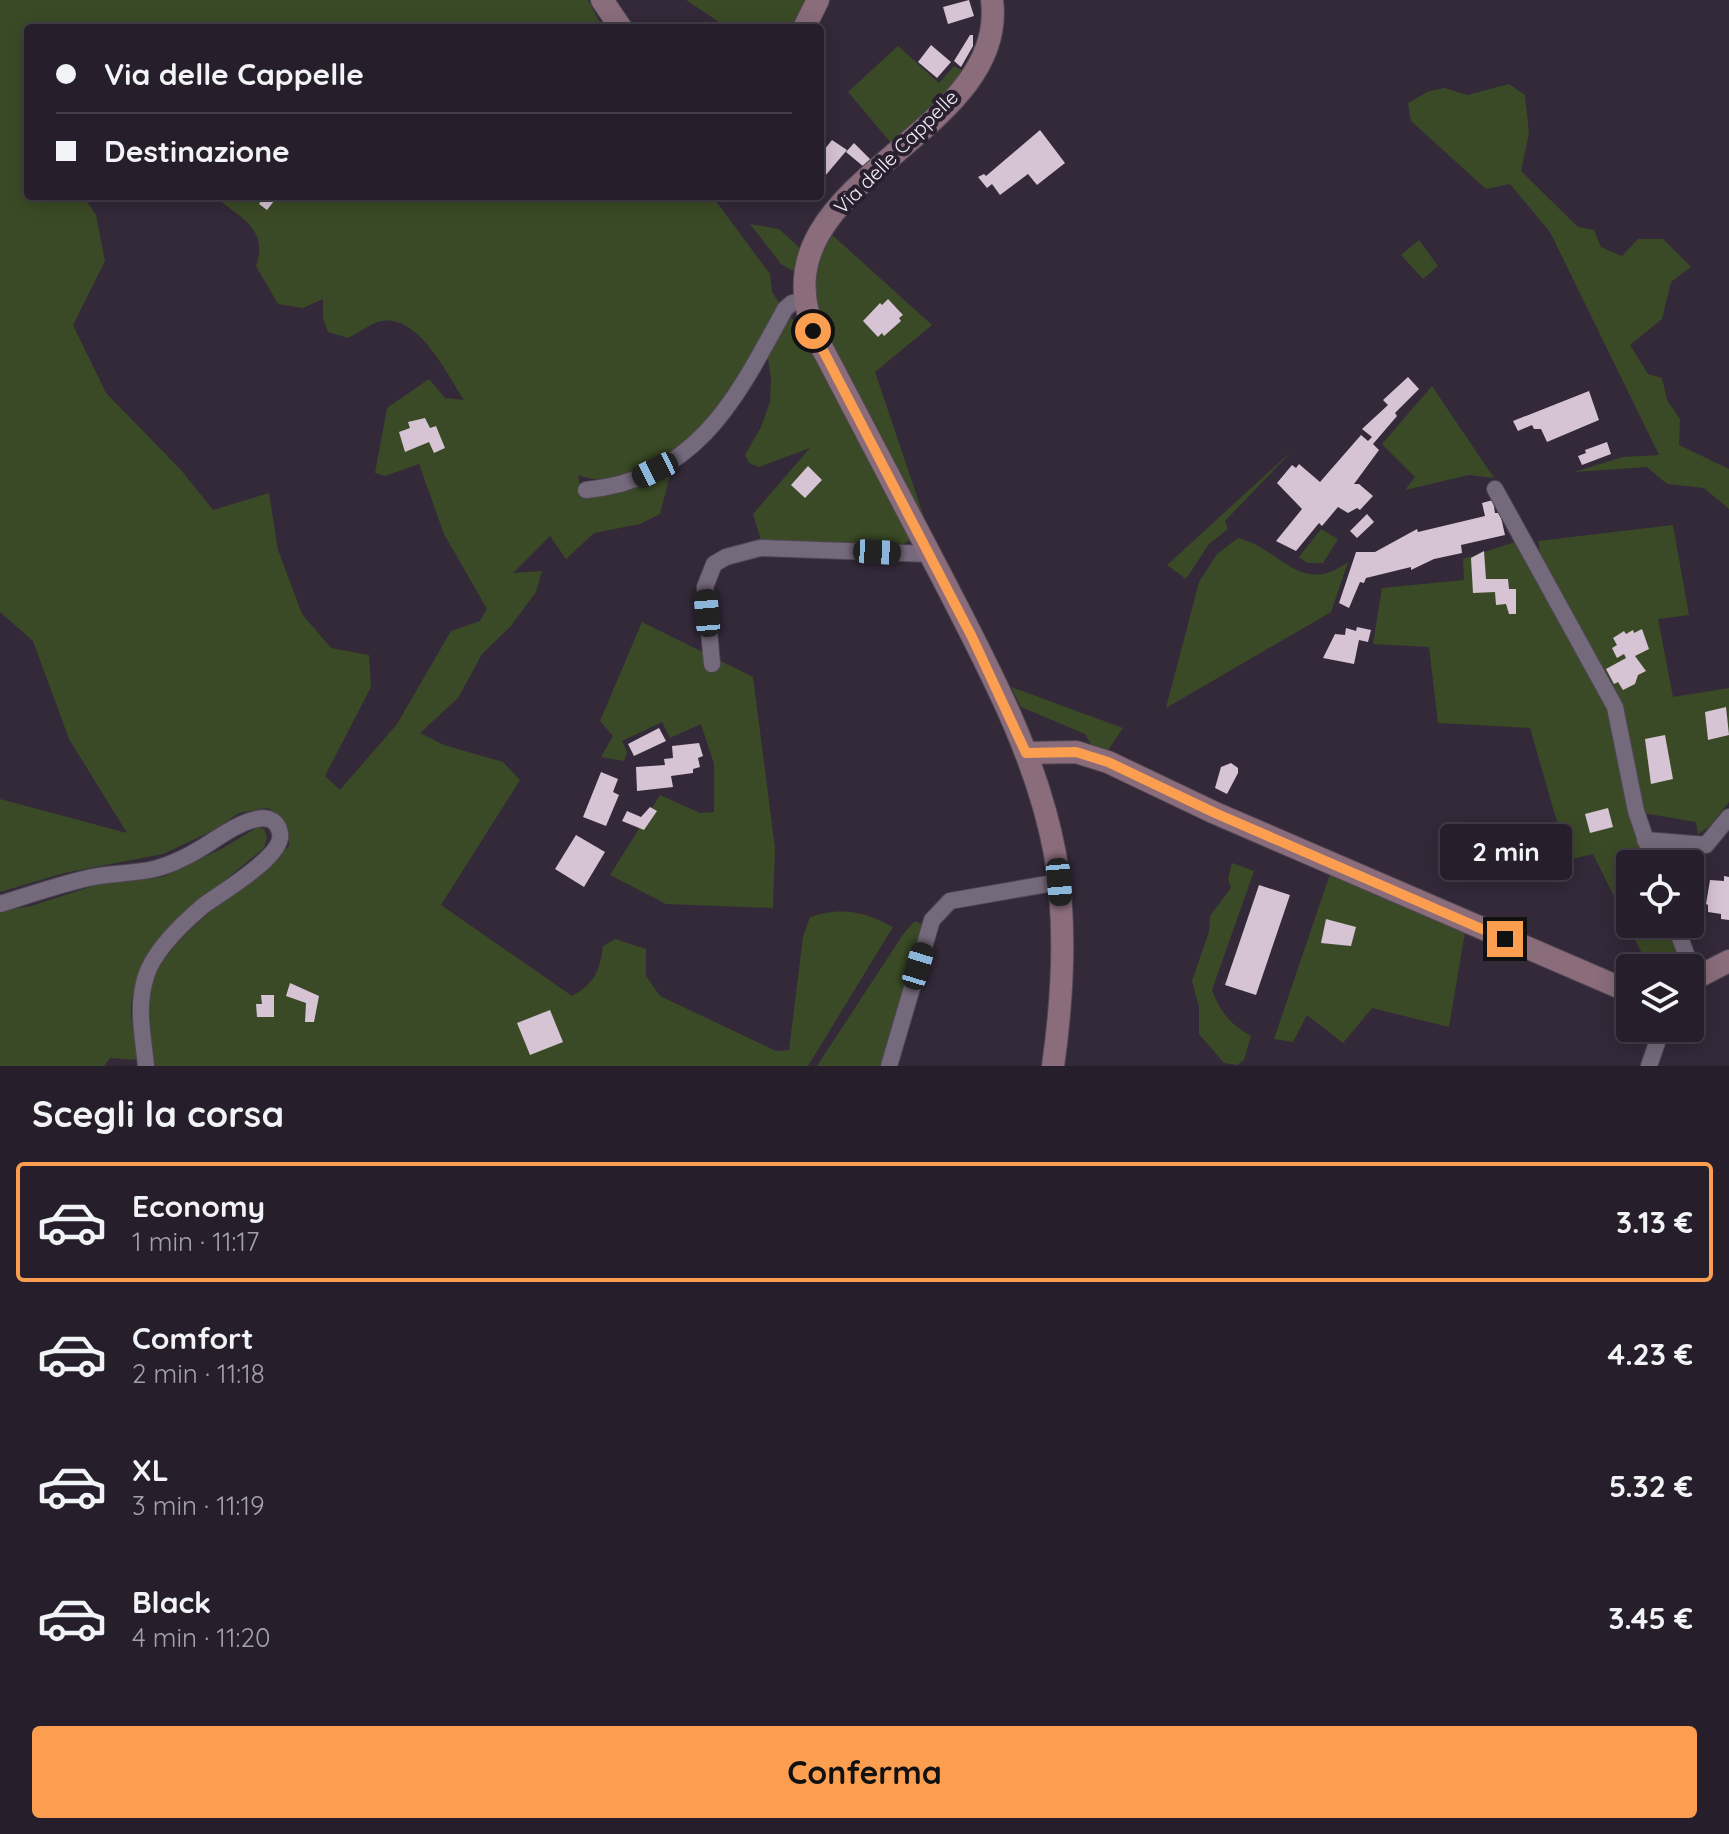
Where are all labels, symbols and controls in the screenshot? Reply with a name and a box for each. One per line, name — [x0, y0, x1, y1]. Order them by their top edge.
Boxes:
text: Via delle Cappelle — [104, 55, 364, 93]
street label: Via delle Cappelle — [828, 84, 963, 219]
text: Destinazione — [104, 132, 290, 170]
route start — [795, 313, 831, 349]
car — [628, 449, 682, 491]
car — [852, 539, 902, 565]
car — [693, 588, 721, 638]
callout: 2 min — [1439, 823, 1571, 879]
text: 2 min — [1472, 835, 1540, 868]
map controls — [1616, 850, 1704, 1042]
button: locate — [1616, 850, 1704, 938]
car — [1045, 857, 1073, 907]
route end — [1487, 921, 1523, 957]
car — [900, 940, 936, 992]
button: layers — [1616, 954, 1704, 1042]
text: Scegli la corsa — [32, 1091, 284, 1136]
icon: car — [36, 1186, 108, 1258]
text: Economy — [132, 1187, 265, 1225]
text: 3.13 € — [1616, 1203, 1693, 1241]
text: 1 min · 11:17 — [132, 1225, 259, 1258]
icon: car — [36, 1318, 108, 1390]
text: Comfort — [132, 1319, 253, 1357]
text: 4.23 € — [1608, 1335, 1693, 1373]
text: 2 min · 11:18 — [132, 1357, 265, 1390]
icon: car — [36, 1450, 108, 1522]
text: XL — [132, 1451, 169, 1489]
text: 5.32 € — [1609, 1467, 1693, 1505]
text: 3 min · 11:19 — [132, 1489, 265, 1522]
icon: car — [36, 1582, 108, 1654]
text: Black — [132, 1583, 211, 1621]
text: 3.45 € — [1608, 1599, 1693, 1637]
text: 4 min · 11:20 — [132, 1621, 270, 1654]
button: Conferma — [32, 1726, 1697, 1818]

